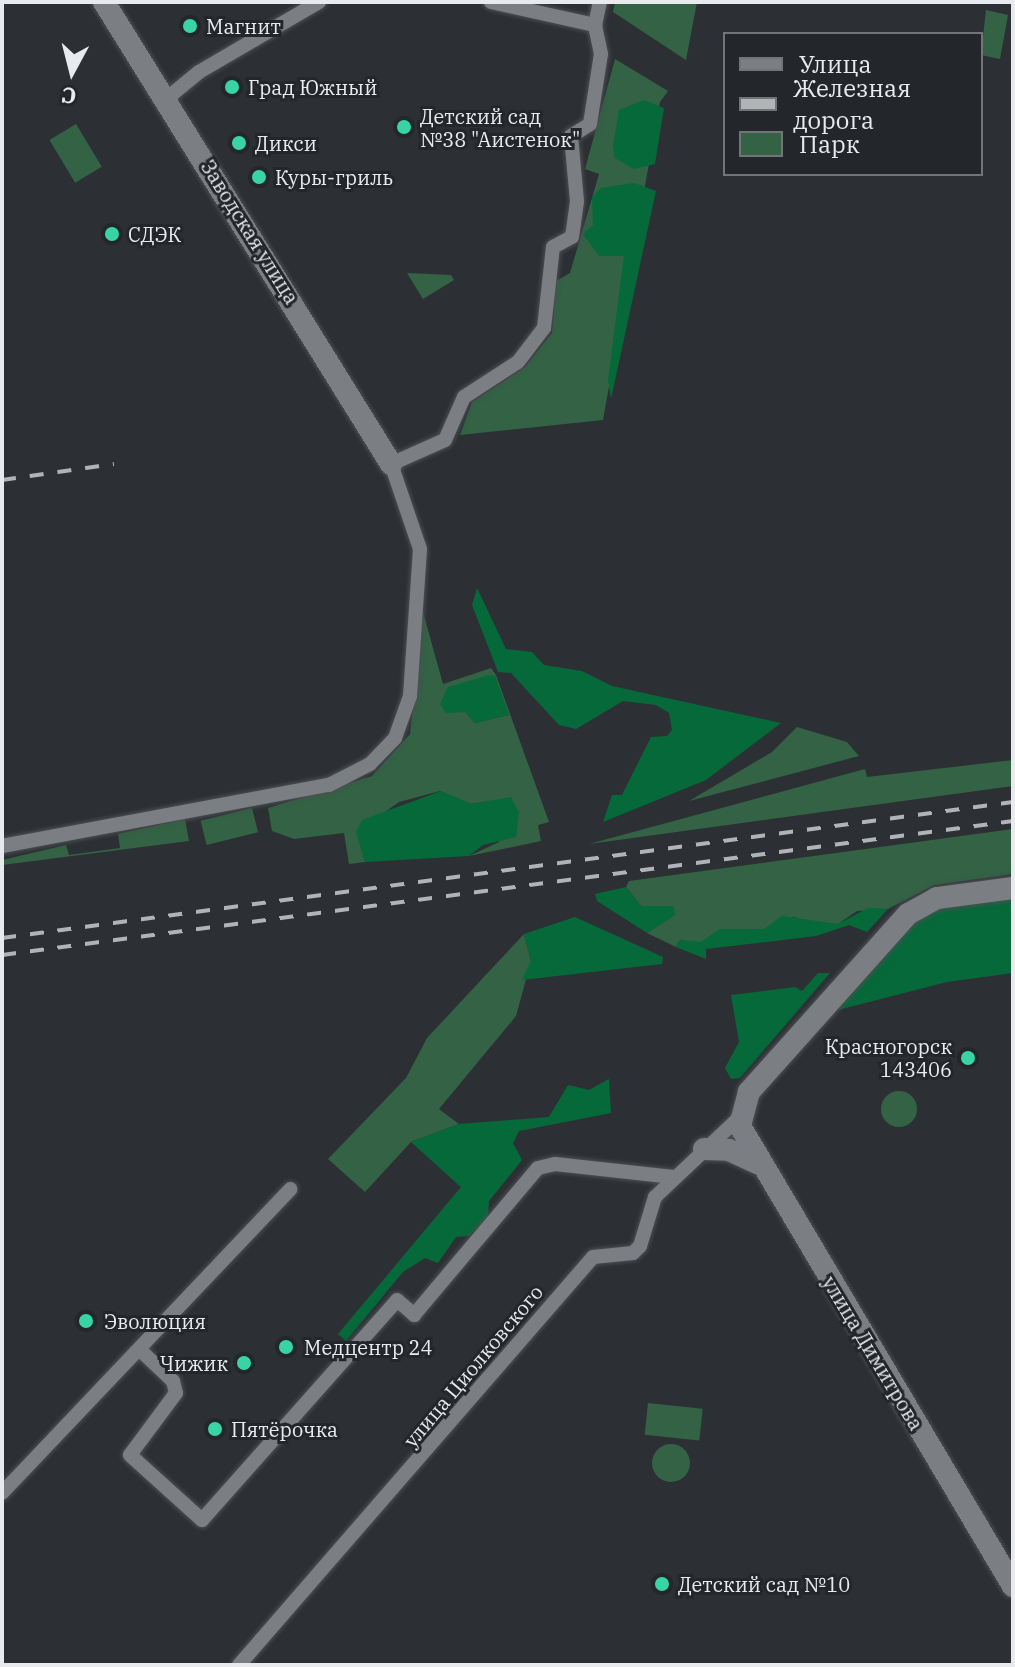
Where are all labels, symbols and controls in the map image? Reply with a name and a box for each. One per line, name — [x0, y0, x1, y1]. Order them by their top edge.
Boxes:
place label: Магнит — [206, 14, 281, 38]
marker: Магнит — [181, 17, 199, 35]
north arrow — [32, 32, 112, 112]
legend — [723, 32, 983, 176]
text: Улица — [799, 48, 872, 80]
text: Железная дорога — [793, 72, 911, 136]
place label: Град Южный — [248, 75, 377, 99]
marker: Град Южный — [223, 78, 241, 96]
text: С — [60, 81, 78, 112]
place label: Детский сад №38 "Аистенок" — [420, 104, 580, 151]
marker: Детский сад №38 "Аистенок" — [395, 118, 413, 136]
text: Парк — [799, 128, 860, 160]
place label: Дикси — [255, 131, 317, 155]
marker: Дикси — [230, 134, 248, 152]
street label: Заводская улица — [196, 155, 304, 309]
place label: Куры-гриль — [275, 165, 393, 189]
marker: Куры-гриль — [250, 168, 268, 186]
place label: СДЭК — [128, 222, 181, 246]
marker: СДЭК — [103, 225, 121, 243]
place label: Красногорск 143406 — [825, 1034, 952, 1081]
marker: Красногорск 143406 — [959, 1049, 977, 1067]
street label: улица Димитрова — [817, 1272, 929, 1434]
street label: улица Циолковского — [398, 1280, 548, 1452]
place label: Эволюция — [104, 1309, 206, 1333]
marker: Эволюция — [75, 1310, 97, 1332]
place label: Медцентр 24 — [304, 1335, 433, 1359]
marker: Медцентр 24 — [275, 1336, 297, 1358]
place label: Чижик — [160, 1351, 228, 1375]
marker: Чижик — [235, 1354, 253, 1372]
place label: Пятёрочка — [231, 1417, 338, 1441]
marker: Пятёрочка — [206, 1420, 224, 1438]
place label: Детский сад №10 — [678, 1572, 850, 1596]
marker: Детский сад №10 — [653, 1575, 671, 1593]

